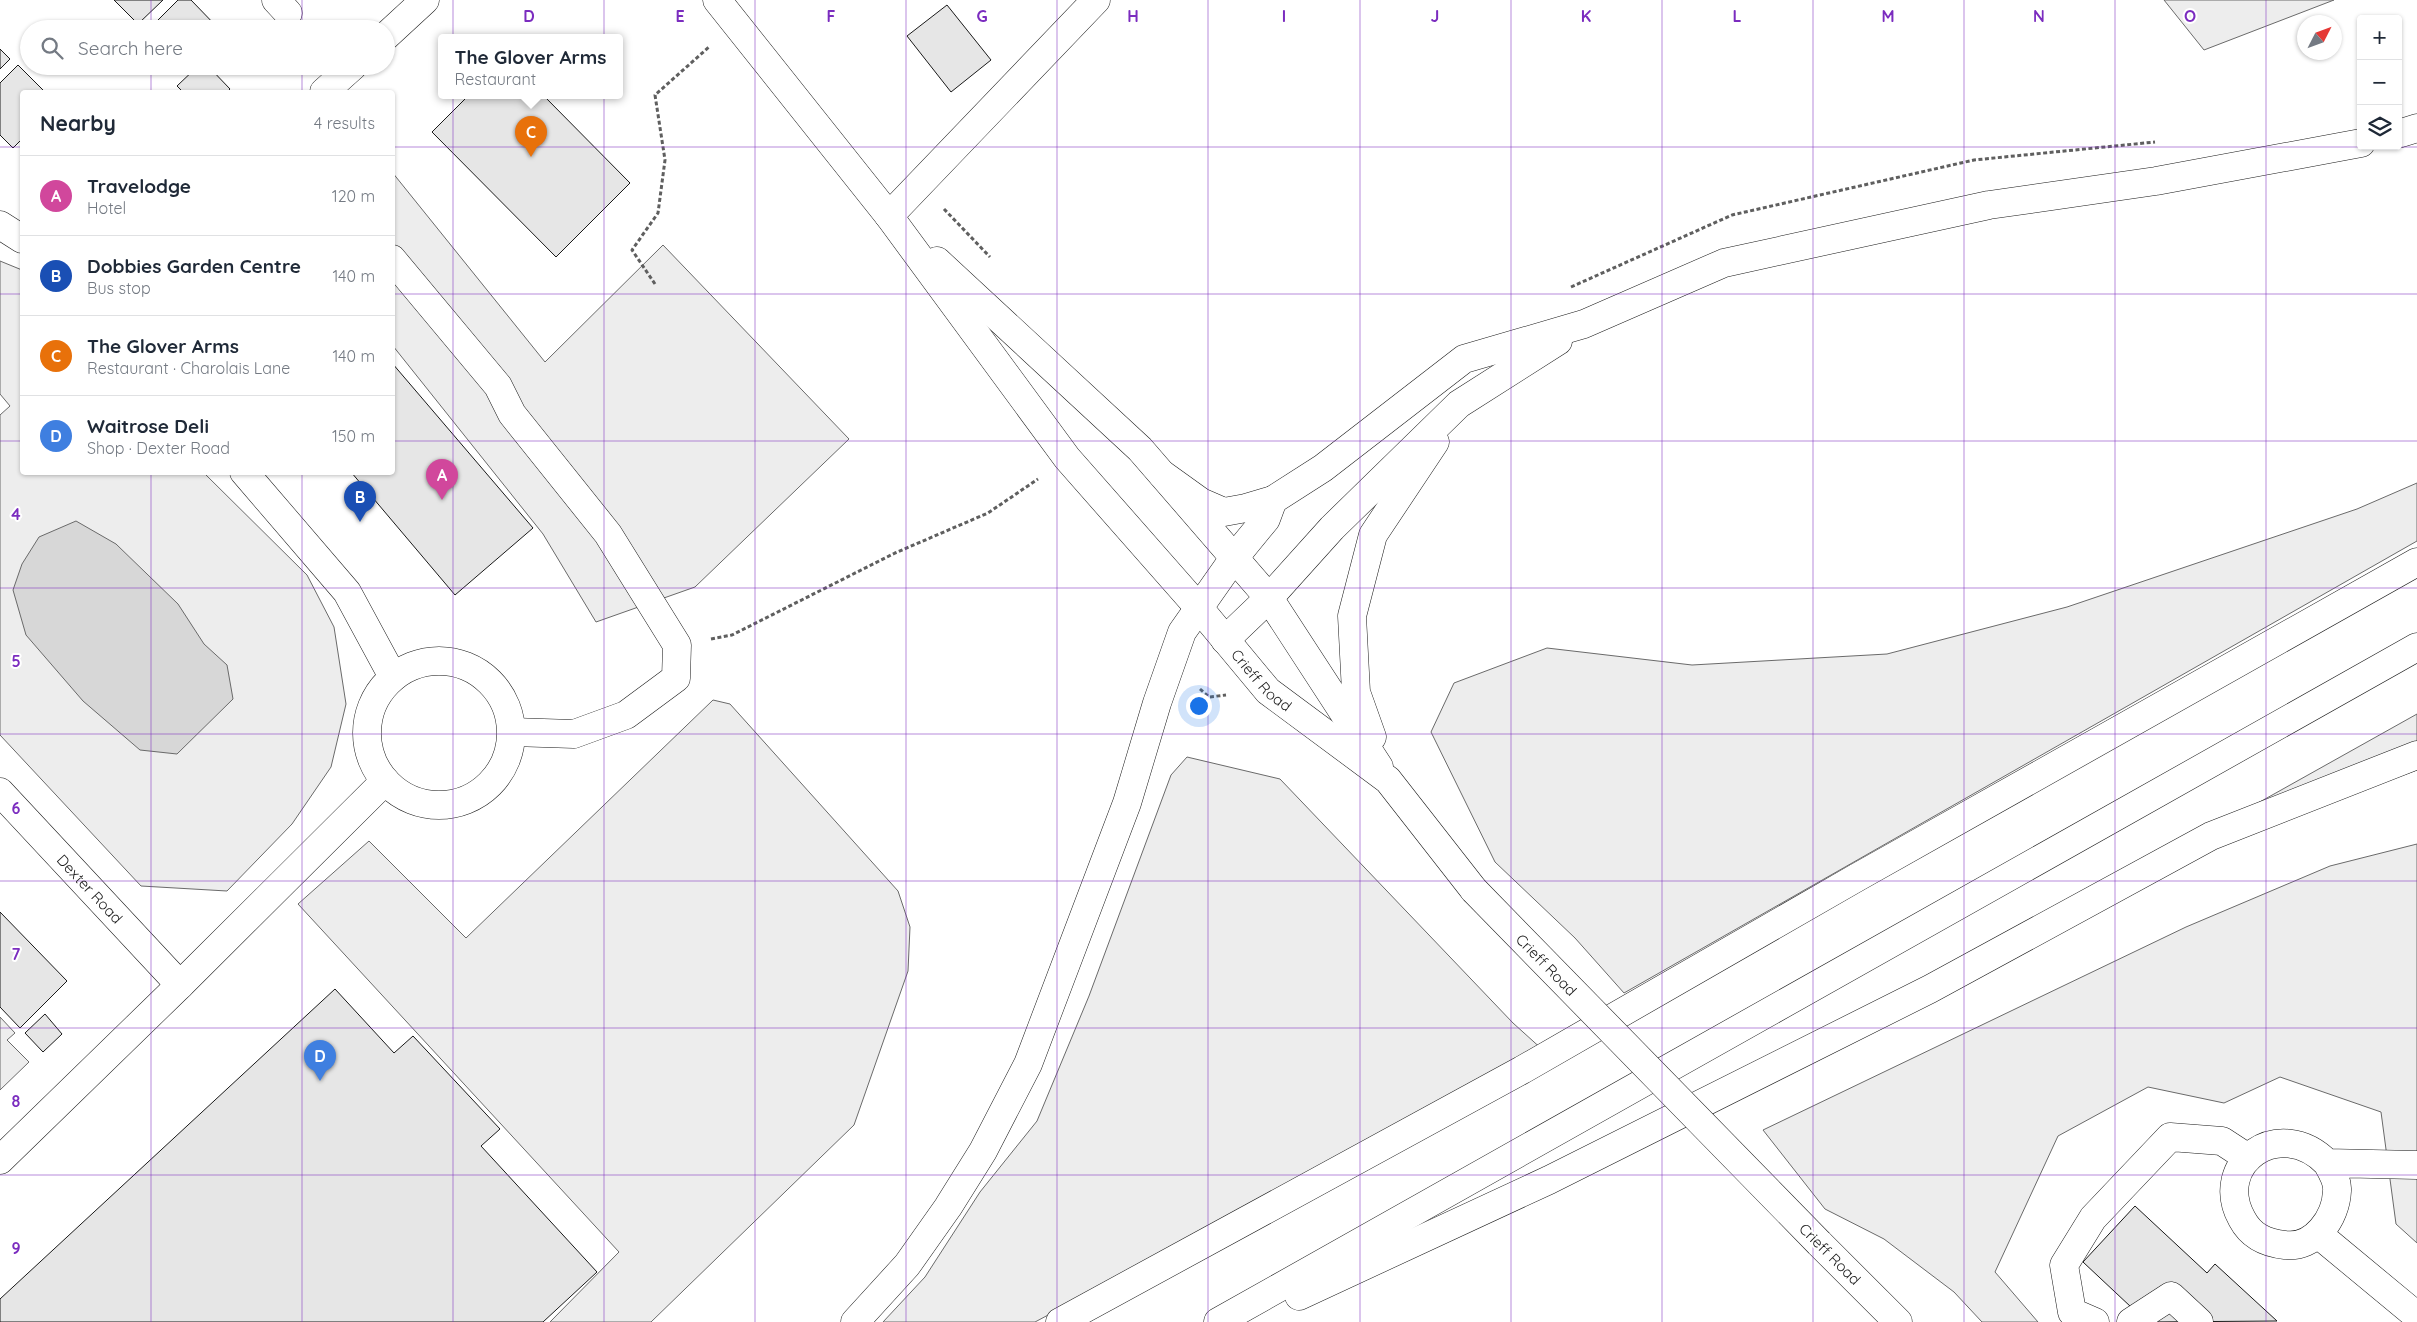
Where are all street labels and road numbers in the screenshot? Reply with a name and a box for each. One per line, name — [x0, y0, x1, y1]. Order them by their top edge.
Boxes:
street label: Crieff Road — [1227, 645, 1296, 715]
street label: Dexter Road — [53, 850, 127, 927]
street label: Crieff Road — [1512, 929, 1581, 999]
street label: Crieff Road — [1795, 1219, 1865, 1289]

